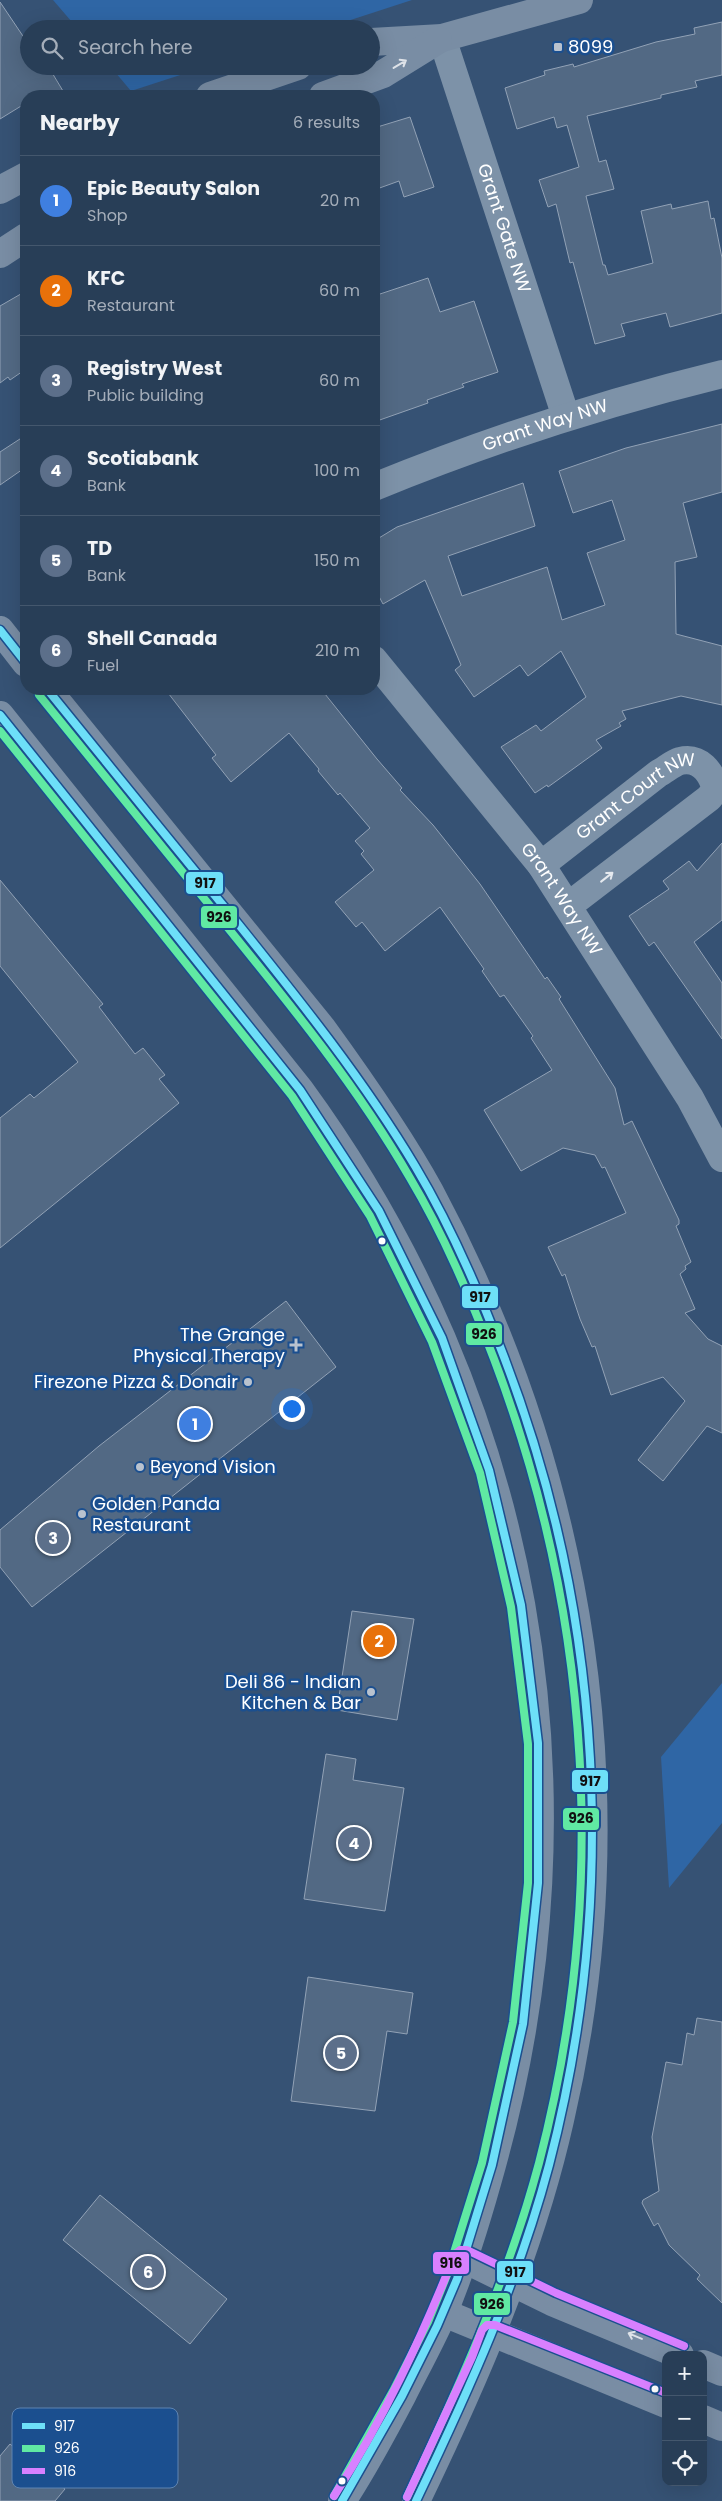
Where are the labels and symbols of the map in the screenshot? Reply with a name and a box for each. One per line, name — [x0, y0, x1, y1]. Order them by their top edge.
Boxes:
place label: 8099 — [568, 34, 613, 59]
marker: 8099 — [552, 41, 564, 53]
one-way arrow — [393, 58, 407, 69]
street label: Grant Gate NW — [472, 160, 538, 296]
street label: Grant Way NW — [479, 392, 611, 457]
street label: Grant Court NW — [570, 747, 696, 845]
street label: Grant Way NW — [515, 837, 609, 960]
line badge: 917 — [185, 871, 224, 895]
one-way arrow — [600, 871, 613, 882]
text: 917 — [194, 873, 216, 893]
line badge: 926 — [200, 905, 238, 929]
text: 926 — [206, 907, 232, 927]
unlabelled marker — [377, 1236, 387, 1246]
line badge: 917 — [461, 1285, 499, 1309]
text: 917 — [469, 1287, 491, 1307]
place label: The Grange Physical Therapy — [133, 1322, 285, 1368]
line badge: 926 — [465, 1322, 503, 1346]
text: 926 — [471, 1324, 497, 1344]
marker: The Grange Physical Therapy — [289, 1338, 303, 1352]
place label: Firezone Pizza & Donair — [34, 1369, 238, 1394]
marker: Firezone Pizza & Donair — [242, 1376, 254, 1388]
your location — [279, 1396, 305, 1422]
pin: 1 — [179, 1405, 211, 1443]
place label: Beyond Vision — [150, 1454, 276, 1479]
marker: Beyond Vision — [134, 1461, 146, 1473]
place label: Golden Panda Restaurant — [92, 1491, 220, 1537]
marker: Golden Panda Restaurant — [76, 1508, 88, 1520]
pin: 3 — [37, 1519, 69, 1557]
pin: 2 — [363, 1622, 395, 1660]
place label: Deli 86 - Indian Kitchen & Bar — [225, 1669, 361, 1715]
marker: Deli 86 - Indian Kitchen & Bar — [365, 1686, 377, 1698]
line badge: 917 — [571, 1769, 609, 1793]
text: 917 — [579, 1771, 601, 1791]
line badge: 926 — [562, 1807, 600, 1831]
text: 926 — [568, 1808, 594, 1828]
pin: 4 — [338, 1824, 370, 1862]
pin: 5 — [325, 2034, 357, 2072]
line badge: 916 — [432, 2251, 470, 2275]
pin: 6 — [132, 2253, 164, 2291]
text: 916 — [440, 2253, 462, 2273]
line badge: 917 — [496, 2260, 534, 2284]
text: 917 — [504, 2262, 526, 2282]
line badge: 926 — [473, 2292, 511, 2316]
text: 926 — [479, 2294, 505, 2314]
one-way arrow — [628, 2331, 643, 2340]
unlabelled marker — [650, 2384, 660, 2394]
legend — [12, 2408, 178, 2488]
text: 917 — [54, 2416, 75, 2436]
text: 926 — [54, 2438, 80, 2458]
text: 916 — [54, 2461, 76, 2481]
unlabelled marker — [337, 2476, 347, 2486]

